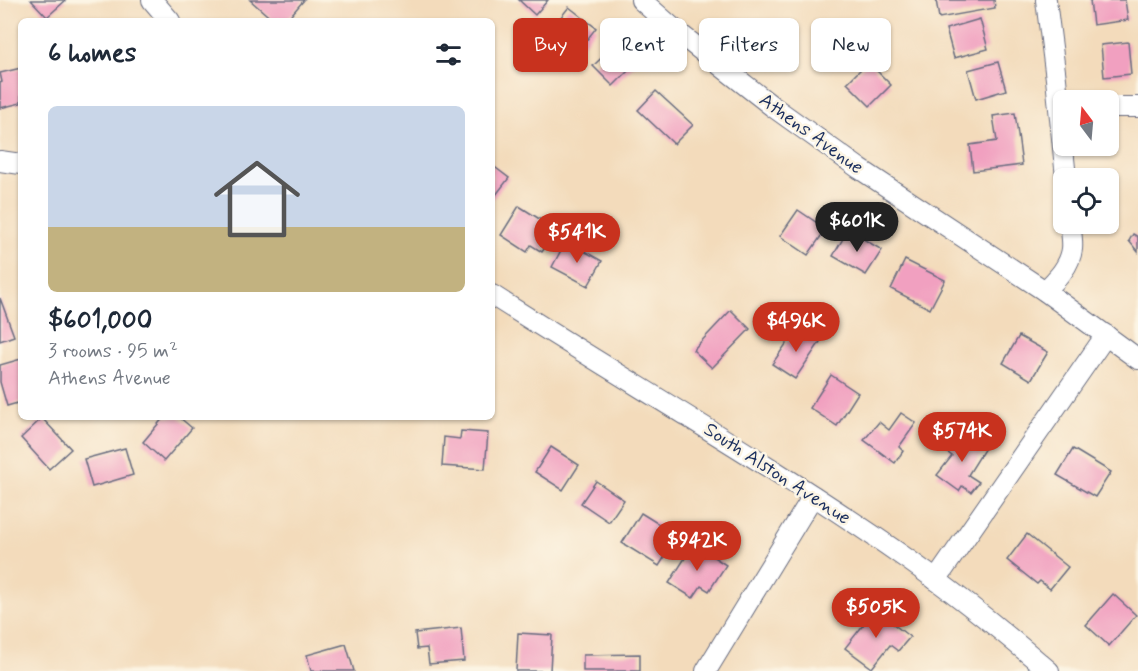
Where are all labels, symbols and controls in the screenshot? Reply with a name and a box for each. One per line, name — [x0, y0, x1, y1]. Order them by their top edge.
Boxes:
chip: Buy — [513, 18, 588, 72]
chip: Rent — [600, 18, 687, 72]
chip: Filters — [699, 18, 799, 72]
chip: New — [811, 18, 891, 72]
text: 6 homes — [48, 37, 136, 71]
icon: filters — [432, 38, 465, 71]
street label: Athens Avenue — [753, 87, 869, 181]
north arrow — [1053, 90, 1119, 156]
map controls — [1053, 90, 1119, 234]
icon: home — [203, 145, 311, 253]
button: locate — [1053, 168, 1119, 234]
pin: $601K — [815, 202, 899, 253]
text: $601K — [829, 208, 885, 235]
pin: $541K — [535, 213, 619, 264]
text: $541K — [548, 219, 606, 246]
pin: $496K — [754, 302, 838, 353]
text: $601,000 — [48, 304, 152, 338]
text: $496K — [767, 308, 825, 335]
text: 3 rooms · 95 m² — [48, 338, 178, 365]
text: Athens Avenue — [48, 365, 171, 392]
pin: $574K — [920, 412, 1004, 463]
street label: South Alston Avenue — [698, 416, 856, 532]
text: $574K — [932, 418, 992, 445]
pin: $942K — [655, 521, 739, 572]
text: $942K — [667, 527, 727, 554]
pin: $505K — [834, 588, 918, 639]
text: $505K — [846, 594, 906, 621]

